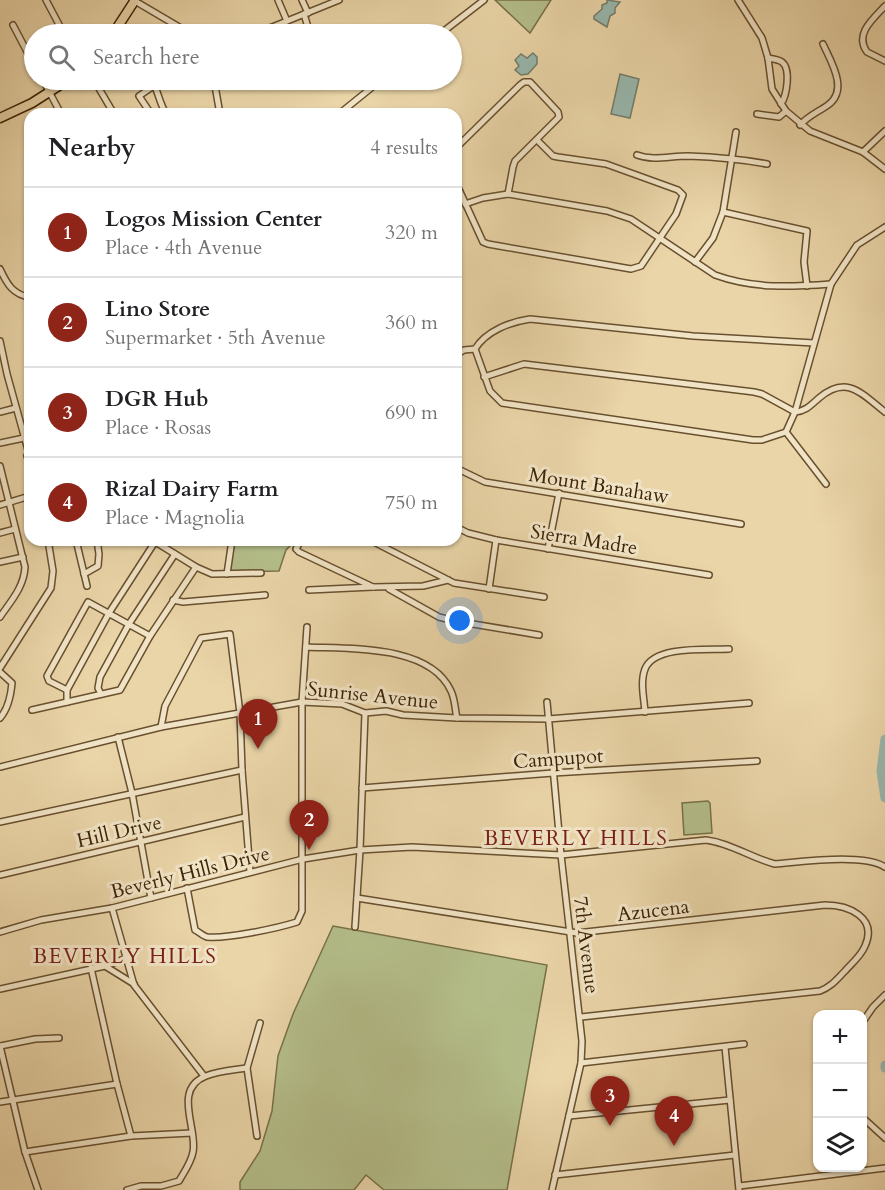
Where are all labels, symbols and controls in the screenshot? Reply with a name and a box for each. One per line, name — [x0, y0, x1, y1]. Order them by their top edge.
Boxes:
search box — [24, 24, 462, 90]
icon: search — [45, 41, 78, 74]
text: Search here — [93, 42, 200, 72]
text: Nearby — [48, 130, 136, 165]
text: 4 results — [370, 134, 438, 161]
text: Logos Mission Center — [105, 204, 322, 234]
text: 1 — [62, 219, 73, 246]
text: 320 m — [385, 219, 438, 246]
text: Place · 4th Avenue — [105, 234, 262, 261]
text: Lino Store — [105, 294, 210, 324]
text: 2 — [62, 309, 73, 336]
text: 360 m — [385, 309, 438, 336]
text: Supermarket · 5th Avenue — [105, 324, 326, 351]
text: DGR Hub — [105, 384, 209, 414]
text: 3 — [62, 399, 73, 426]
text: 690 m — [385, 399, 438, 426]
text: Place · Rosas — [105, 414, 211, 441]
street label: Mount Banahaw — [527, 461, 671, 510]
text: Rizal Dairy Farm — [105, 474, 279, 504]
text: 4 — [62, 489, 73, 516]
text: 750 m — [385, 489, 438, 516]
text: Place · Magnolia — [105, 504, 245, 531]
street label: Sierra Madre — [529, 518, 639, 561]
your location — [445, 606, 474, 635]
street label: Sunrise Avenue — [306, 675, 440, 716]
pin: 1 — [238, 700, 278, 749]
street label: Campupot — [512, 742, 605, 775]
pin: 2 — [290, 800, 328, 850]
street label: Hill Drive — [74, 809, 164, 854]
district label: BEVERLY HILLS — [484, 824, 668, 853]
street label: Beverly Hills Drive — [108, 840, 273, 905]
street label: Azucena — [616, 893, 691, 928]
street label: 7th Avenue — [567, 895, 606, 995]
district label: BEVERLY HILLS — [33, 942, 217, 971]
map controls — [813, 1010, 867, 1172]
button: + — [813, 1010, 867, 1064]
button: − — [813, 1064, 867, 1118]
pin: 3 — [590, 1076, 630, 1126]
pin: 4 — [654, 1096, 694, 1146]
button: layers — [813, 1118, 867, 1172]

